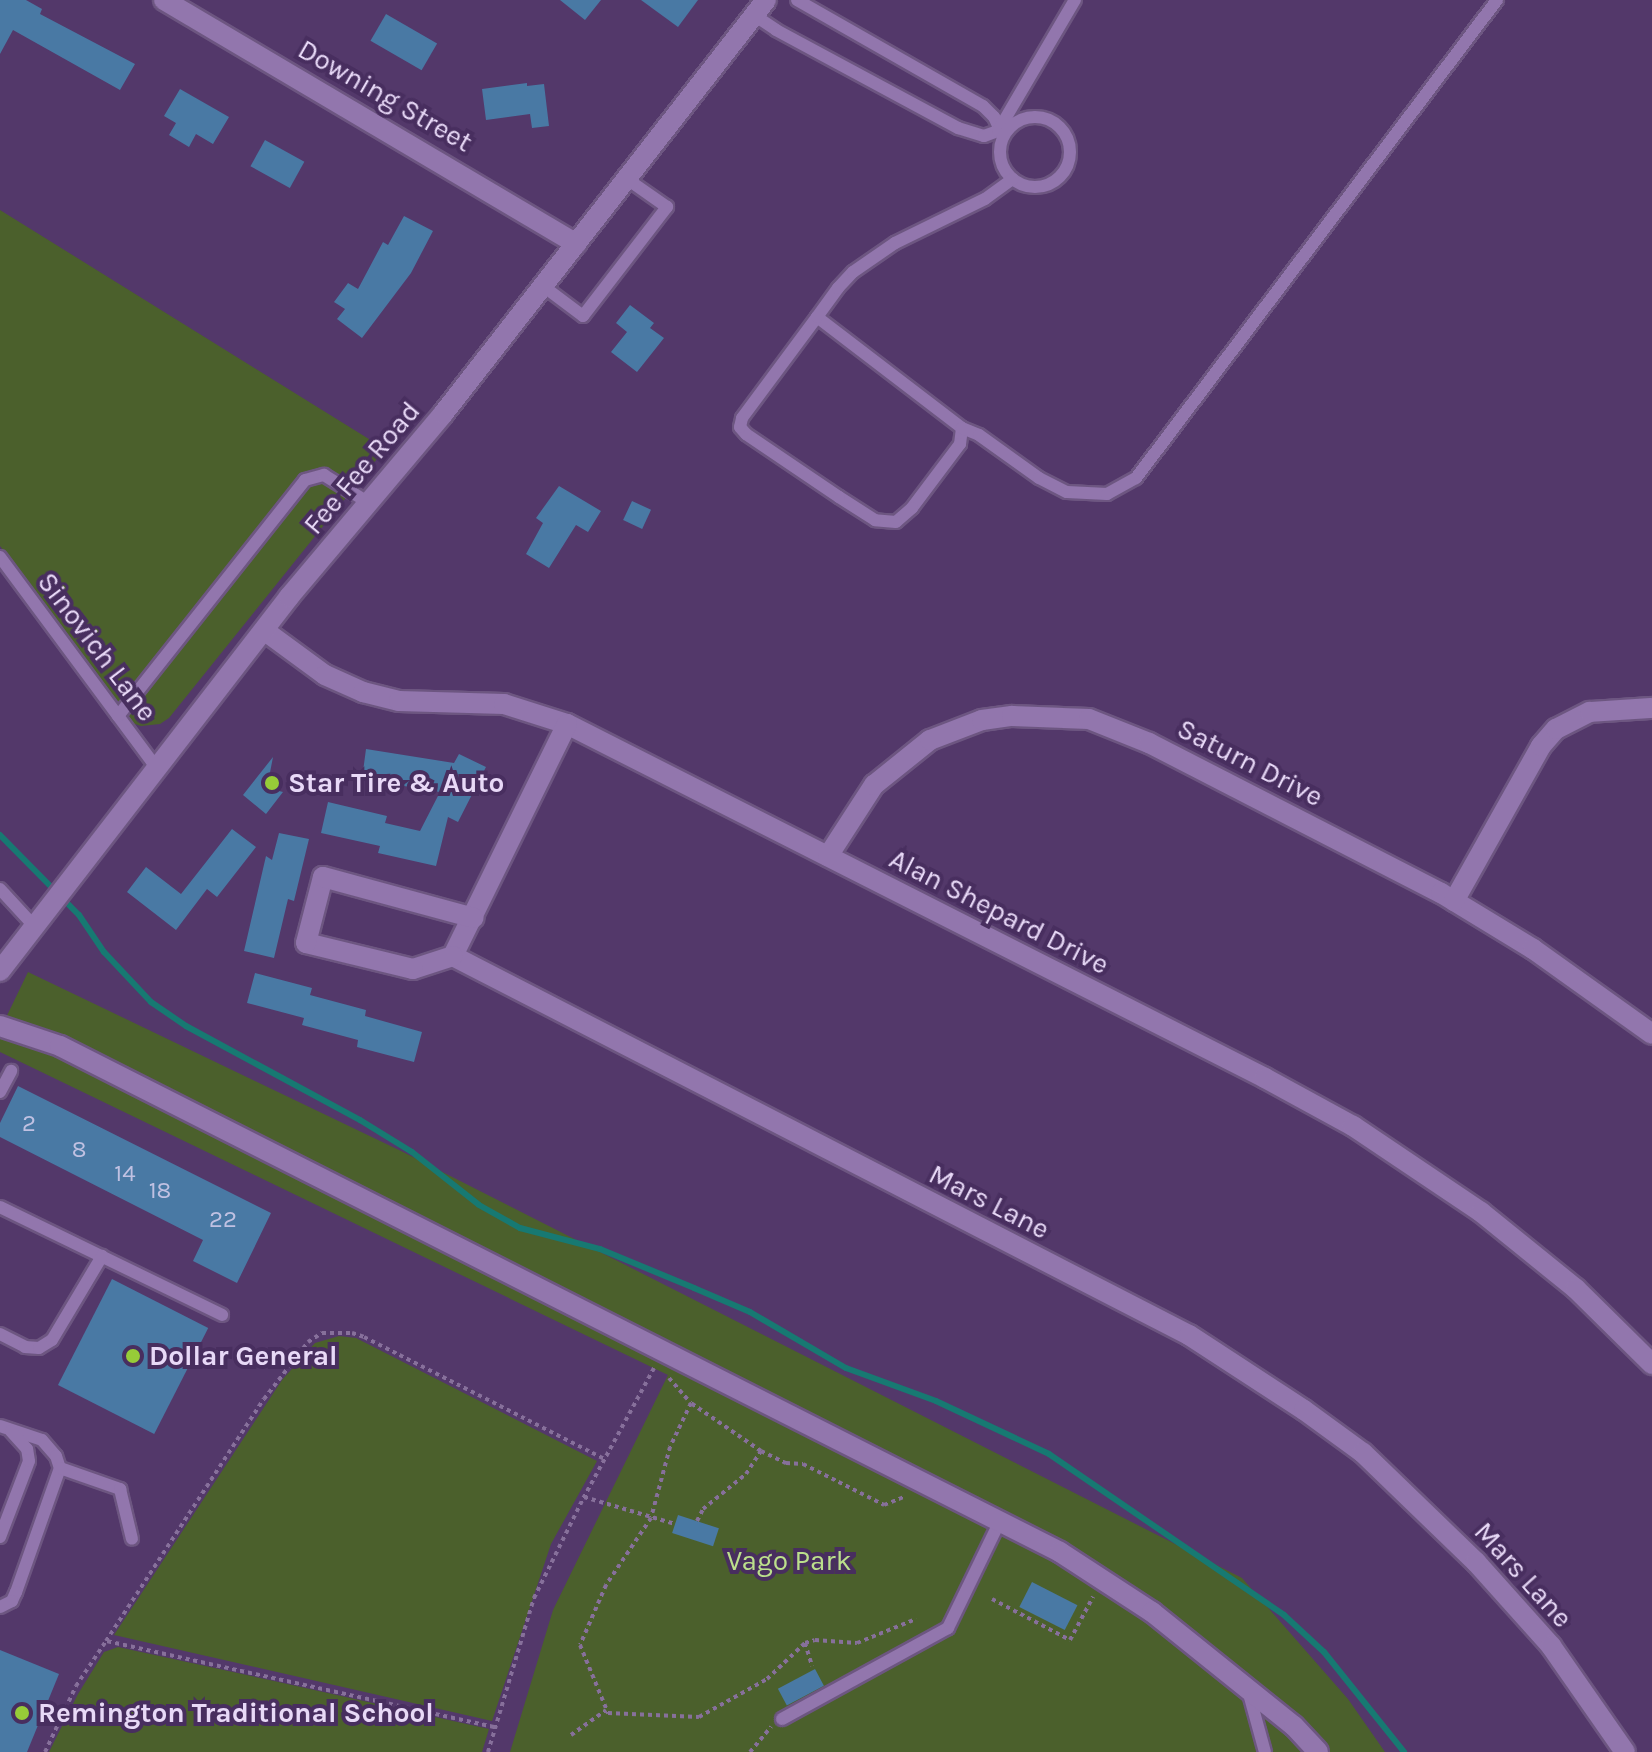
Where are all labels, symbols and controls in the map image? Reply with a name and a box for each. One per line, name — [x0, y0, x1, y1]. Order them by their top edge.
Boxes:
street label: Downing Street — [292, 33, 478, 159]
street label: Fee Fee Road — [297, 395, 427, 541]
street label: Sinovich Lane — [30, 566, 164, 728]
street label: Saturn Drive — [1172, 712, 1328, 814]
place label: Star Tire & Auto — [288, 766, 504, 800]
marker: Star Tire & Auto — [263, 774, 281, 792]
street label: Alan Shepard Drive — [884, 842, 1114, 982]
house number: 2 — [22, 1110, 36, 1138]
house number: 8 — [72, 1136, 86, 1164]
street label: Mars Lane — [923, 1157, 1055, 1247]
house number: 14 — [114, 1160, 136, 1188]
house number: 18 — [149, 1177, 171, 1205]
house number: 22 — [209, 1206, 237, 1234]
place label: Dollar General — [149, 1339, 338, 1373]
marker: Dollar General — [124, 1347, 142, 1365]
street label: Mars Lane — [1467, 1515, 1579, 1635]
park label: Vago Park — [727, 1544, 851, 1578]
place label: Remington Traditional School — [38, 1696, 434, 1730]
marker: Remington Traditional School — [13, 1704, 31, 1722]

